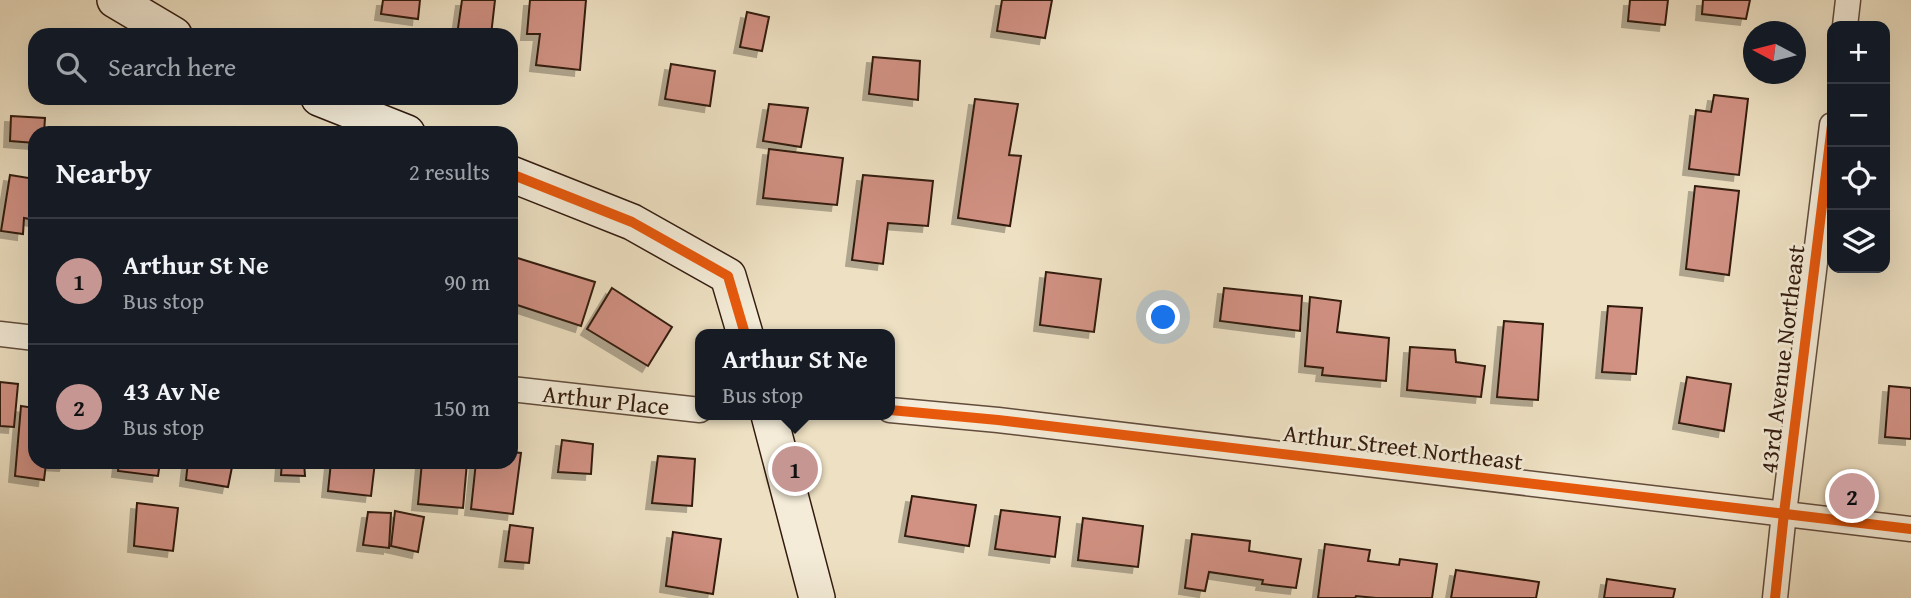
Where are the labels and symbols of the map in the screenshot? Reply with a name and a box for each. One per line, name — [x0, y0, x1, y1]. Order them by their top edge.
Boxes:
north arrow — [1743, 21, 1806, 84]
street label: 43rd Avenue Northeast — [1751, 242, 1813, 475]
your location — [1146, 300, 1180, 334]
street label: Arthur Place — [541, 376, 671, 424]
street label: Arthur Street Northeast — [1281, 415, 1525, 479]
pin: 1 — [772, 443, 818, 495]
pin: 2 — [1829, 470, 1875, 522]

